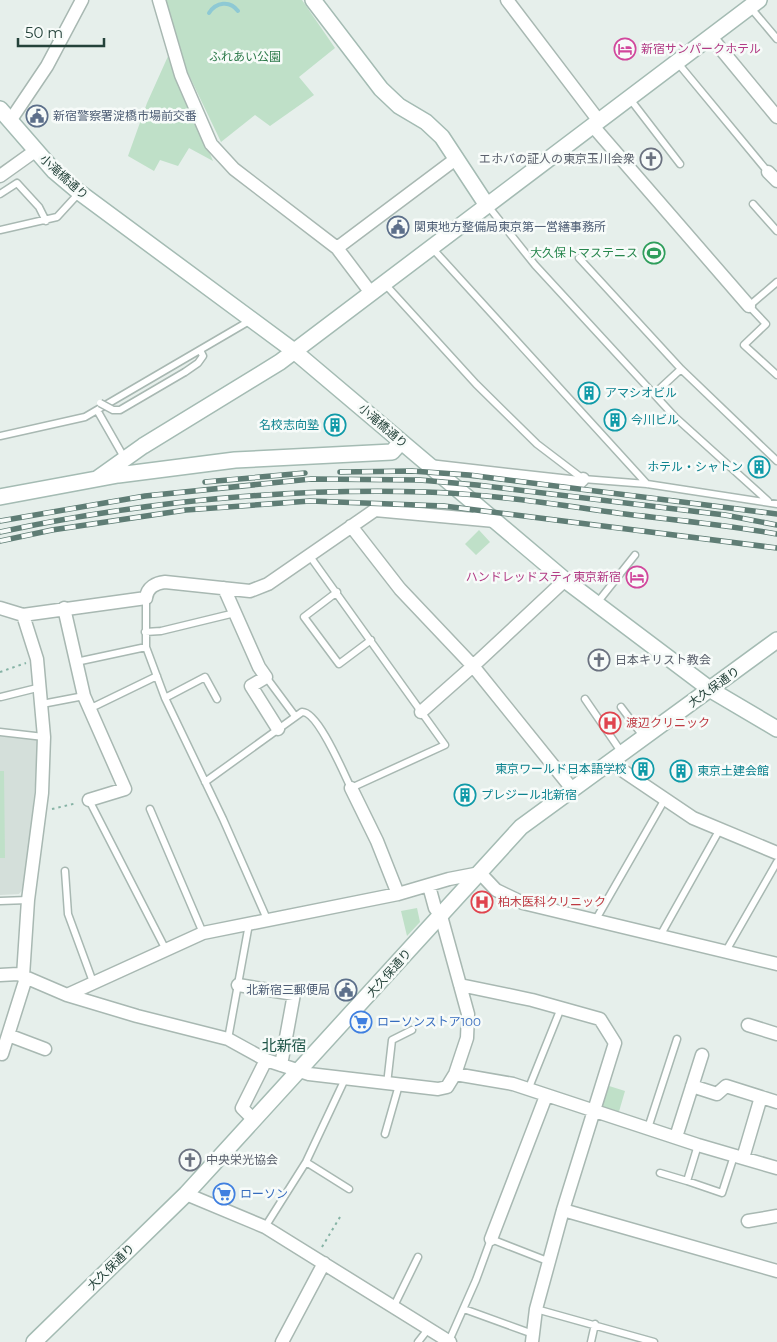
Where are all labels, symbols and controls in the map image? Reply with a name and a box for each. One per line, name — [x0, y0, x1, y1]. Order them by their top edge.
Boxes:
scale bar — [18, 15, 104, 47]
text: 50 m — [25, 23, 63, 42]
hotel icon: 新宿サンパークホテル — [613, 37, 637, 61]
place label: 新宿サンパークホテル — [641, 41, 761, 56]
park label: ふれあい公園 — [209, 49, 281, 64]
public building icon: 新宿警察署淀橋市場前交番 — [25, 104, 49, 128]
place label: 新宿警察署淀橋市場前交番 — [53, 108, 197, 123]
church icon: エホバの証人の東京玉川会衆 — [639, 147, 663, 171]
street label: 小滝橋通り — [37, 151, 92, 202]
place label: エホバの証人の東京玉川会衆 — [479, 151, 635, 166]
public building icon: 関東地方整備局東京第一営繕事務所 — [386, 215, 410, 239]
place label: 関東地方整備局東京第一営繕事務所 — [414, 219, 606, 234]
sports icon: 大久保トマステニス — [642, 241, 666, 265]
place label: 大久保トマステニス — [530, 245, 638, 260]
building icon: アマシオビル — [577, 381, 601, 405]
place label: アマシオビル — [605, 385, 677, 400]
street label: 小滝橋通り — [356, 400, 411, 451]
building icon: 今川ビル — [603, 408, 627, 432]
place label: 今川ビル — [631, 412, 679, 427]
building icon: 名校志向塾 — [323, 413, 347, 437]
place label: 名校志向塾 — [259, 417, 319, 432]
building icon: ホテル・シャトン — [747, 455, 771, 479]
place label: ホテル・シャトン — [647, 459, 743, 474]
hotel icon: ハンドレッドスティ東京新宿 — [625, 565, 649, 589]
place label: ハンドレッドスティ東京新宿 — [466, 569, 621, 584]
church icon: 日本キリスト教会 — [587, 648, 611, 672]
place label: 日本キリスト教会 — [615, 652, 711, 667]
street label: 大久保通り — [685, 663, 742, 710]
hospital icon: 渡辺クリニック — [598, 711, 622, 735]
place label: 渡辺クリニック — [626, 715, 710, 730]
building icon: 東京ワールド日本語学校 — [631, 757, 655, 781]
building icon: 東京土建会館 — [669, 759, 693, 783]
place label: 東京ワールド日本語学校 — [495, 761, 627, 776]
place label: 東京土建会館 — [697, 763, 769, 778]
building icon: プレジール北新宿 — [453, 783, 477, 807]
place label: プレジール北新宿 — [481, 787, 577, 802]
hospital icon: 柏木医科クリニック — [470, 890, 494, 914]
place label: 柏木医科クリニック — [498, 894, 606, 909]
street label: 大久保通り — [363, 945, 414, 1000]
public building icon: 北新宿三郵便局 — [334, 978, 358, 1002]
place label: 北新宿三郵便局 — [246, 982, 330, 997]
supermarket icon: ローソンストア100 — [349, 1010, 373, 1034]
place label: ローソンストア100 — [377, 1014, 481, 1029]
district label: 北新宿 — [261, 1036, 307, 1055]
church icon: 中央栄光協会 — [178, 1148, 202, 1172]
place label: 中央栄光協会 — [206, 1152, 278, 1167]
supermarket icon: ローソン — [212, 1182, 236, 1206]
place label: ローソン — [240, 1186, 288, 1201]
street label: 大久保通り — [84, 1240, 137, 1293]

